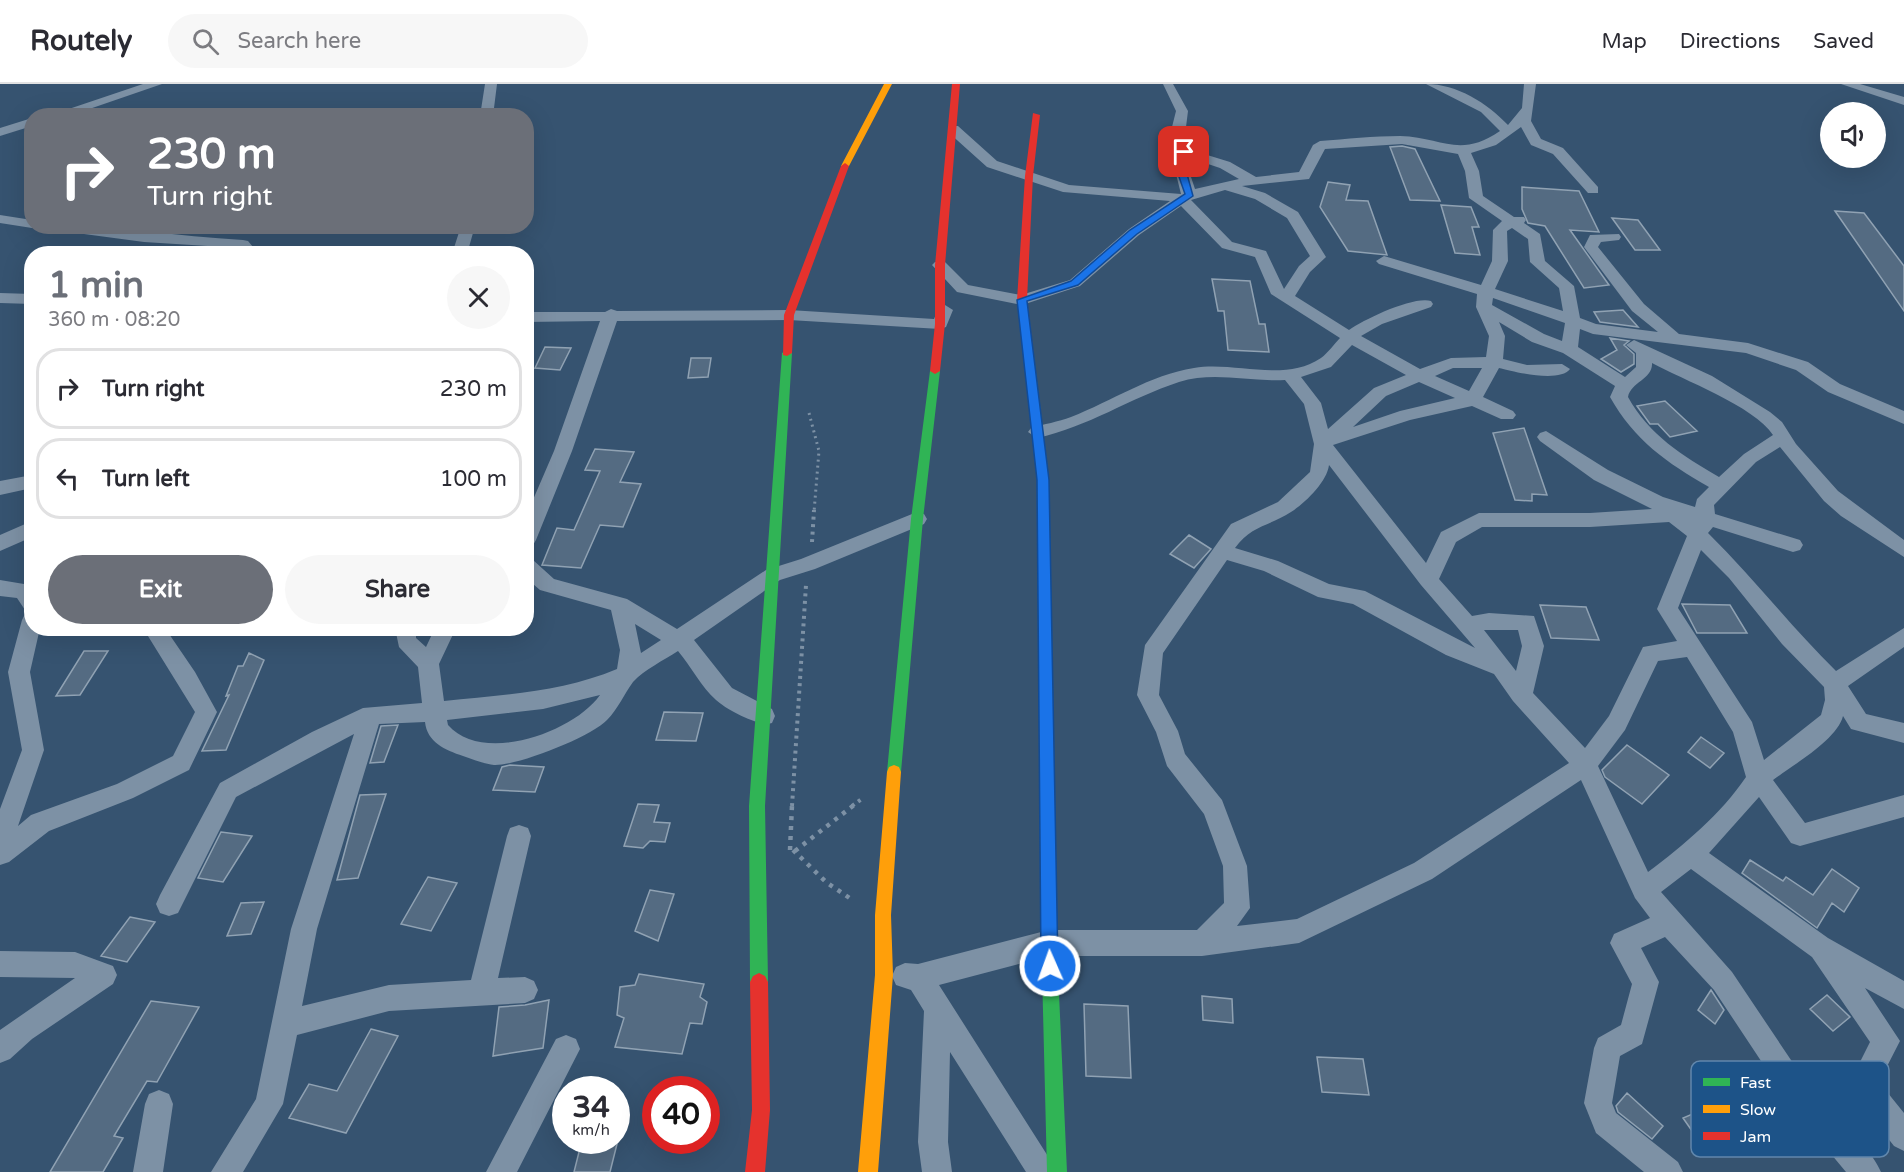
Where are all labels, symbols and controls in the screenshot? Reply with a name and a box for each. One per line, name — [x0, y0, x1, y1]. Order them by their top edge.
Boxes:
search box — [168, 14, 588, 68]
text: Routely — [30, 24, 132, 58]
icon: search — [189, 25, 222, 58]
text: Search here — [237, 28, 361, 54]
text: Map — [1601, 29, 1647, 54]
text: Directions — [1680, 29, 1780, 54]
text: Saved — [1813, 29, 1874, 54]
map controls — [1820, 102, 1886, 168]
button: sound — [1820, 102, 1886, 168]
pin — [1158, 126, 1209, 177]
text: 230 m — [147, 129, 276, 180]
icon: right — [48, 132, 126, 210]
icon: arrive — [1167, 135, 1200, 168]
text: Turn right — [147, 180, 273, 213]
text: 1 min — [48, 264, 144, 307]
button: close — [447, 266, 510, 329]
text: 360 m · 08:20 — [48, 308, 180, 332]
icon: right — [51, 372, 84, 405]
text: Turn right — [102, 376, 204, 402]
text: 230 m — [440, 376, 507, 402]
icon: left — [51, 462, 84, 495]
text: Turn left — [102, 466, 190, 492]
text: 100 m — [440, 466, 507, 492]
button: Exit — [48, 555, 273, 624]
button: Share — [285, 555, 510, 624]
position arrow — [1018, 934, 1082, 998]
legend — [1691, 1061, 1889, 1157]
text: Fast — [1740, 1073, 1771, 1093]
speed limit sign: 40 — [642, 1076, 720, 1154]
text: 34 — [572, 1089, 610, 1126]
text: Slow — [1740, 1100, 1776, 1120]
text: km/h — [572, 1121, 610, 1139]
text: Jam — [1740, 1127, 1771, 1147]

